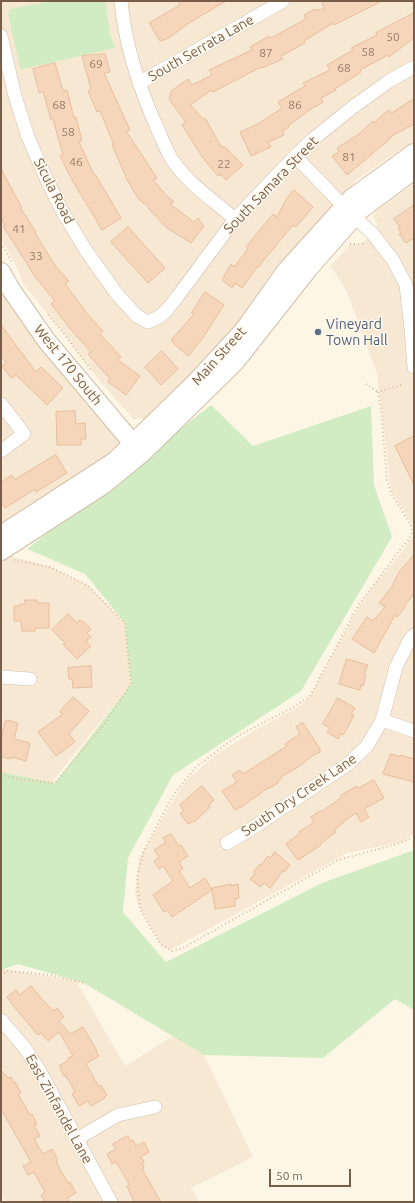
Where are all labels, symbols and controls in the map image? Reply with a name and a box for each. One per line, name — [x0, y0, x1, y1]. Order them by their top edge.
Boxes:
street label: South Serrata Lane — [145, 11, 257, 85]
house number: 50 — [386, 30, 400, 44]
house number: 58 — [361, 45, 375, 59]
house number: 87 — [259, 46, 273, 60]
house number: 69 — [89, 57, 103, 71]
house number: 68 — [337, 61, 351, 75]
house number: 68 — [52, 98, 66, 112]
house number: 86 — [288, 98, 302, 112]
house number: 58 — [61, 125, 75, 139]
street label: South Samara Street — [220, 133, 322, 237]
house number: 81 — [342, 150, 356, 164]
street label: Sicula Road — [30, 155, 78, 227]
house number: 46 — [69, 155, 83, 169]
house number: 22 — [217, 157, 231, 171]
house number: 41 — [12, 222, 26, 236]
house number: 33 — [29, 249, 43, 263]
place label: Vineyard Town Hall — [326, 316, 388, 348]
street label: West 170 South — [30, 321, 106, 409]
street label: Main Street — [188, 323, 250, 389]
marker: Vineyard Town Hall — [313, 327, 323, 337]
street label: South Dry Creek Lane — [238, 750, 360, 840]
street label: East Zinfandel Lane — [22, 1051, 96, 1167]
scale bar — [271, 1161, 353, 1187]
text: 50 m — [276, 1169, 303, 1182]

